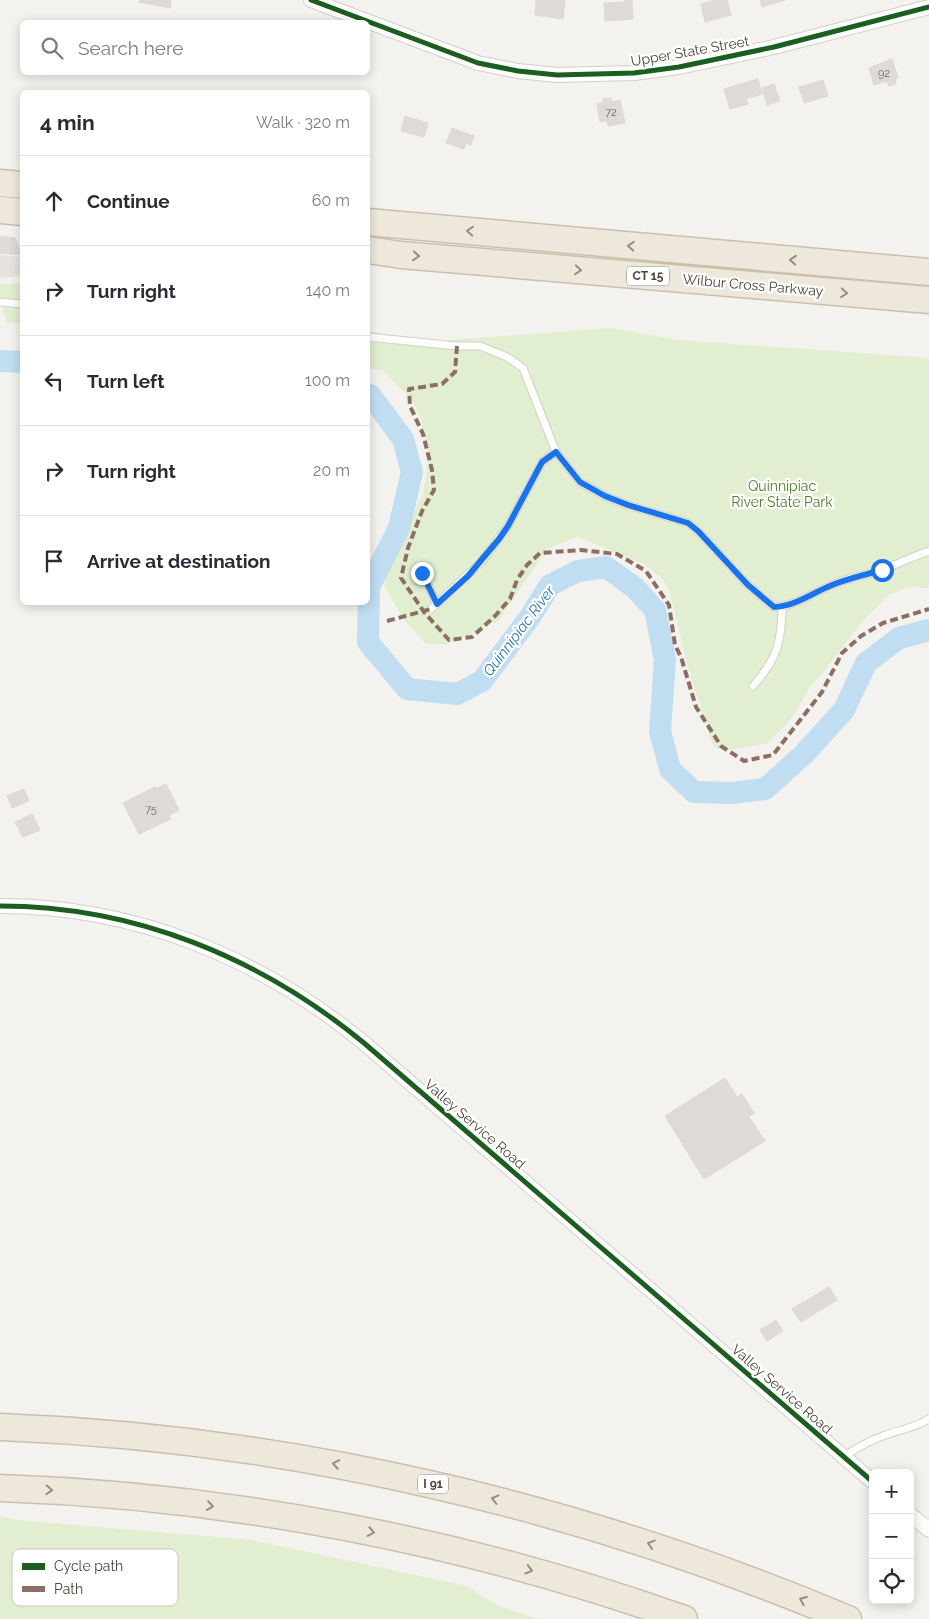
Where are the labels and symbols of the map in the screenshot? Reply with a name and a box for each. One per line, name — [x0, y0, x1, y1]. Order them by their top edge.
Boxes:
street label: Upper State Street — [630, 33, 751, 69]
house number: 92 — [878, 67, 890, 80]
house number: 72 — [605, 106, 617, 119]
one-way arrow — [465, 226, 473, 237]
one-way arrow — [627, 240, 635, 251]
one-way arrow — [412, 250, 420, 261]
one-way arrow — [789, 255, 797, 266]
one-way arrow — [574, 264, 582, 275]
road number: CT 15 — [627, 266, 669, 286]
street label: Wilbur Cross Parkway — [682, 271, 824, 299]
one-way arrow — [841, 287, 849, 298]
park label: Quinnipiac River State Park — [731, 478, 833, 510]
route start — [871, 559, 894, 582]
route end — [411, 562, 434, 585]
water label: Quinnipiac River — [479, 582, 559, 680]
house number: 75 — [145, 803, 157, 816]
street label: Valley Service Road — [421, 1076, 529, 1172]
street label: Valley Service Road — [728, 1341, 836, 1437]
one-way arrow — [331, 1460, 340, 1470]
road number: I 91 — [418, 1475, 448, 1494]
one-way arrow — [45, 1484, 53, 1495]
one-way arrow — [490, 1494, 499, 1505]
one-way arrow — [207, 1500, 215, 1511]
one-way arrow — [366, 1527, 375, 1537]
one-way arrow — [647, 1540, 655, 1550]
legend — [12, 1549, 178, 1606]
text: Cycle path — [54, 1558, 123, 1574]
one-way arrow — [524, 1565, 532, 1575]
text: Path — [54, 1581, 83, 1597]
one-way arrow — [799, 1596, 808, 1606]

